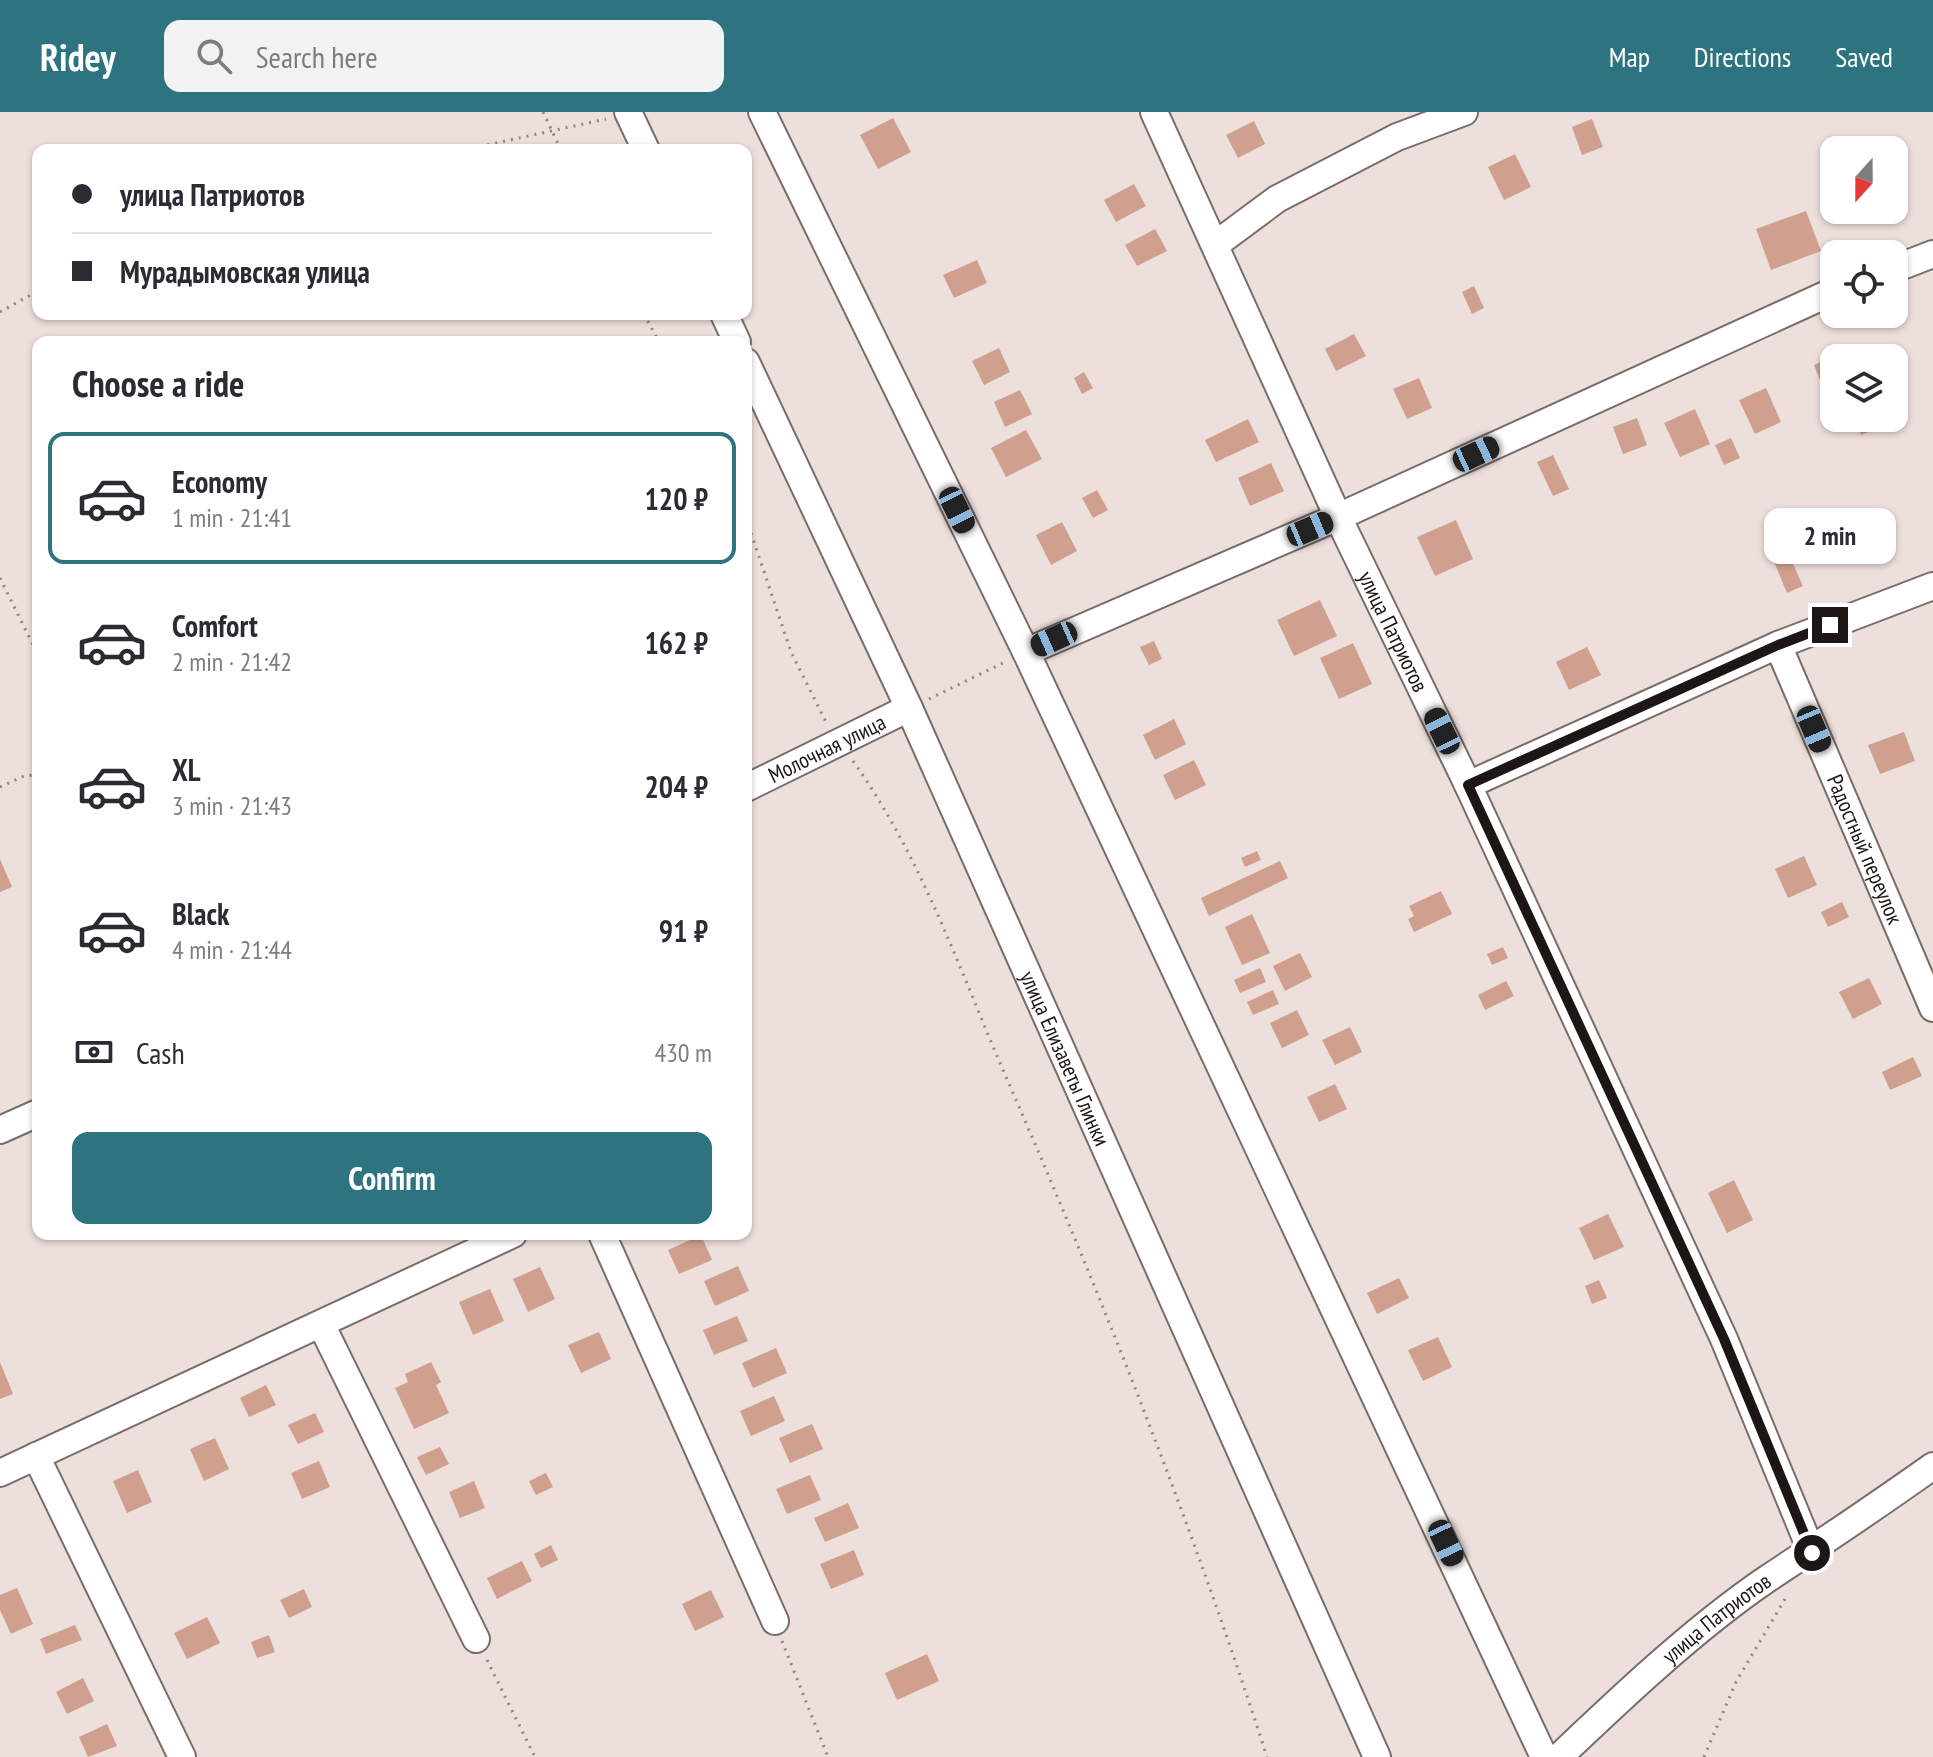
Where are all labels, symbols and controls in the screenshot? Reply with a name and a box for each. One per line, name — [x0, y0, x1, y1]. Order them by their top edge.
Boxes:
search box — [164, 20, 724, 92]
text: Ridey — [40, 32, 116, 81]
icon: search — [192, 34, 236, 78]
text: Search here — [256, 37, 378, 76]
text: Map — [1609, 38, 1650, 75]
text: Directions — [1694, 38, 1791, 75]
text: Saved — [1835, 38, 1893, 75]
north arrow — [1820, 136, 1908, 224]
map controls — [1820, 136, 1908, 432]
text: улица Патриотов — [120, 175, 305, 214]
button: locate — [1820, 240, 1908, 328]
text: Мурадымовская улица — [120, 252, 370, 291]
button: layers — [1820, 344, 1908, 432]
text: Choose a ride — [72, 360, 244, 407]
car — [1449, 433, 1503, 475]
icon: car — [76, 462, 148, 534]
text: Economy — [172, 462, 267, 501]
text: 120 ₽ — [644, 479, 708, 518]
car — [936, 483, 978, 537]
text: 1 min · 21:41 — [172, 501, 292, 534]
car — [1283, 509, 1337, 549]
callout: 2 min — [1764, 509, 1896, 565]
text: 2 min — [1804, 519, 1856, 552]
street label: улица Патриотов — [1352, 566, 1435, 697]
icon: car — [76, 606, 148, 678]
text: Comfort — [172, 606, 258, 645]
route end — [1812, 607, 1848, 643]
car — [1027, 618, 1081, 660]
text: 162 ₽ — [644, 623, 708, 662]
text: 2 min · 21:42 — [172, 645, 292, 678]
car — [1794, 702, 1834, 756]
car — [1421, 704, 1463, 758]
street label: Молочная улица — [763, 708, 890, 789]
icon: car — [76, 750, 148, 822]
text: XL — [172, 750, 201, 789]
text: 204 ₽ — [644, 767, 708, 806]
street label: Радостный переулок — [1821, 770, 1910, 929]
text: 3 min · 21:43 — [172, 789, 292, 822]
icon: car — [76, 894, 148, 966]
text: Black — [172, 894, 229, 933]
text: 91 ₽ — [659, 911, 708, 950]
text: 4 min · 21:44 — [172, 933, 292, 966]
street label: улица Елизаветы Глинки — [1014, 967, 1116, 1150]
icon: cash — [72, 1030, 116, 1074]
text: Cash — [136, 1033, 185, 1072]
text: 430 m — [654, 1036, 712, 1069]
button: Confirm — [72, 1132, 712, 1224]
car — [1425, 1516, 1467, 1570]
route start — [1794, 1535, 1830, 1571]
street label: улица Патриотов — [1656, 1567, 1776, 1670]

